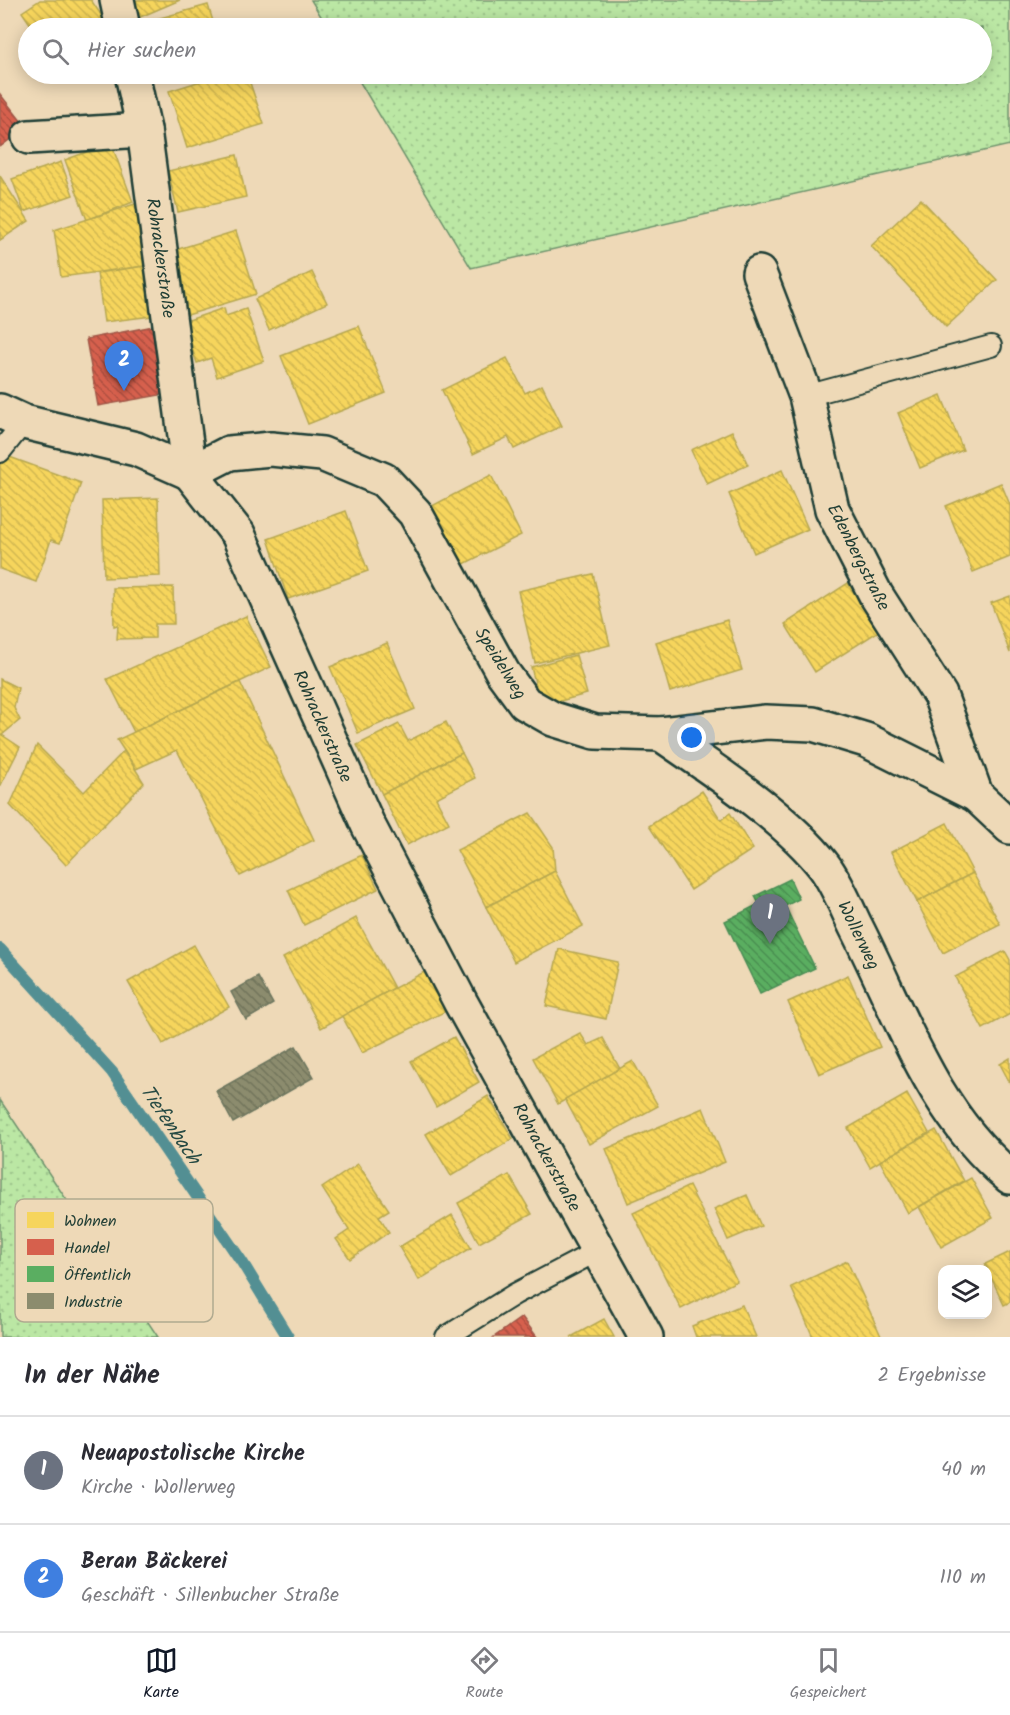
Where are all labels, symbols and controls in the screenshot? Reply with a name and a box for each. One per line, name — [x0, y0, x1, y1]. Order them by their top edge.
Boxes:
search box — [18, 18, 992, 84]
text: Hier suchen — [87, 34, 196, 69]
icon: search — [39, 35, 72, 68]
street label: Rohrackerstraße — [137, 196, 182, 320]
pin: 2 — [104, 342, 144, 391]
street label: Edenbergstraße — [818, 499, 897, 616]
street label: Speidelweg — [466, 622, 533, 706]
street label: Rohrackerstraße — [284, 665, 359, 788]
your location — [677, 723, 706, 752]
pin: 1 — [750, 894, 790, 944]
street label: Wollerweg — [828, 896, 887, 975]
water label: Tiefenbach — [131, 1078, 209, 1174]
street label: Rohrackerstraße — [504, 1098, 588, 1218]
legend — [15, 1199, 213, 1322]
text: Wohnen — [64, 1209, 117, 1234]
text: Handel — [64, 1236, 110, 1261]
text: Öffentlich — [64, 1263, 131, 1288]
map controls — [938, 1265, 992, 1319]
button: layers — [938, 1265, 992, 1319]
text: Industrie — [64, 1290, 122, 1315]
text: In der Nähe — [24, 1355, 160, 1397]
text: 2 Ergebnisse — [878, 1360, 986, 1392]
text: Neuapostolische Kirche — [81, 1437, 305, 1472]
text: 1 — [40, 1454, 47, 1486]
text: 40 m — [941, 1454, 986, 1486]
text: Kirche · Wollerweg — [81, 1472, 236, 1504]
text: Beran Bäckerei — [81, 1545, 227, 1580]
text: 2 — [38, 1562, 49, 1594]
text: 110 m — [940, 1562, 986, 1594]
text: Geschäft · Sillenbucher Straße — [81, 1580, 339, 1612]
tab: Karte — [143, 1644, 179, 1705]
tab: Route — [466, 1644, 503, 1705]
tab: Gespeichert — [790, 1644, 867, 1705]

